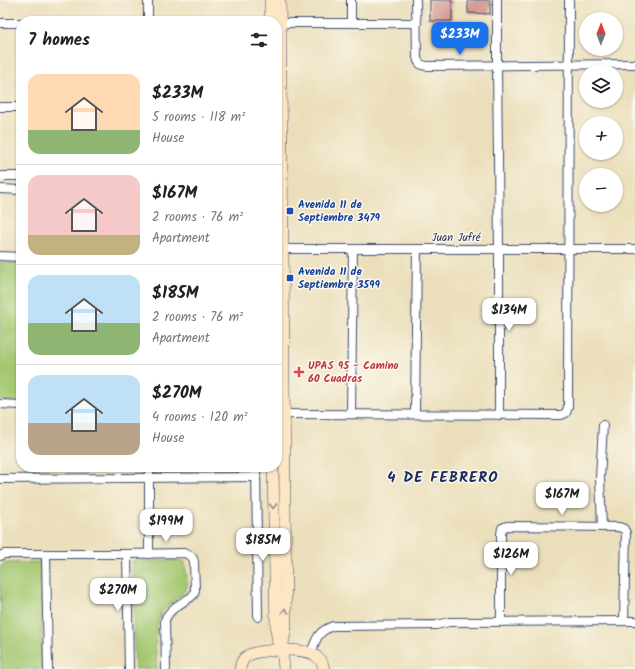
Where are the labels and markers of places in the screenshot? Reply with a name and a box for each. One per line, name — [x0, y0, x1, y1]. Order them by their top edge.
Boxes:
pin: $233M — [432, 22, 488, 56]
place label: Avenida 11 de Septiembre 3479 — [298, 196, 381, 227]
marker: Avenida 11 de Septiembre 3479 — [285, 206, 295, 216]
place label: Avenida 11 de Septiembre 3599 — [298, 263, 381, 294]
marker: Avenida 11 de Septiembre 3599 — [285, 273, 295, 283]
pin: $134M — [481, 298, 537, 332]
place label: UPAS 95 - Camino 60 Cuadras — [308, 357, 399, 388]
marker: UPAS 95 - Camino 60 Cuadras — [293, 366, 305, 378]
pin: $167M — [534, 482, 590, 516]
pin: $199M — [138, 509, 194, 543]
pin: $185M — [235, 528, 291, 562]
pin: $126M — [483, 542, 539, 576]
pin: $270M — [90, 578, 146, 612]

